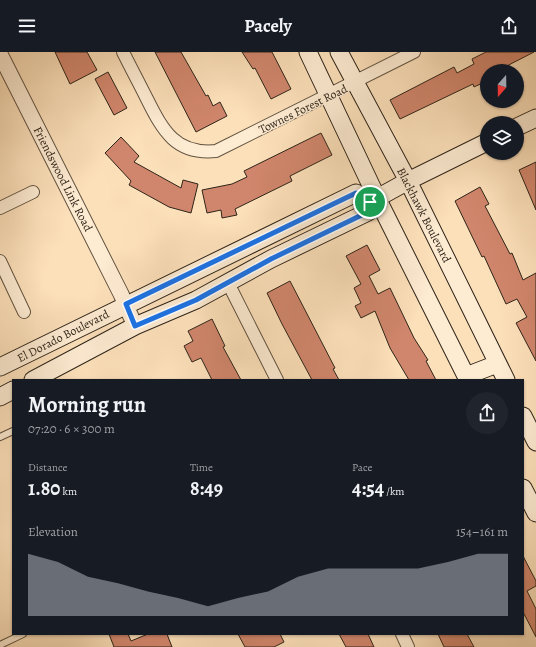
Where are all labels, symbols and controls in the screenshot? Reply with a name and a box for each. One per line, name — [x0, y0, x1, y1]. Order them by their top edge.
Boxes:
text: Pacely — [244, 14, 292, 38]
icon: menu — [16, 15, 38, 37]
icon: share — [498, 15, 520, 37]
north arrow — [480, 64, 524, 108]
map controls — [480, 64, 524, 160]
street label: Townes Forest Road — [256, 80, 351, 137]
button: layers — [480, 116, 524, 160]
street label: Friendswood Link Road — [30, 124, 97, 235]
street label: Blackhawk Boulevard — [393, 165, 455, 266]
pin — [353, 185, 387, 219]
icon: arrive — [359, 191, 381, 213]
street label: El Dorado Boulevard — [14, 306, 112, 366]
text: Morning run — [28, 390, 146, 420]
button: share — [466, 392, 508, 434]
text: 07:20 · 6 × 300 m — [28, 420, 115, 437]
text: Distance — [28, 460, 67, 475]
text: Time — [190, 460, 213, 475]
text: Pace — [352, 460, 372, 475]
text: 1.80 — [28, 475, 60, 502]
text: 8:49 — [190, 475, 223, 502]
text: 4:54 — [352, 475, 384, 502]
text: km — [60, 484, 77, 499]
text: /km — [384, 484, 405, 499]
text: Elevation — [28, 523, 78, 540]
text: 154–161 m — [456, 523, 508, 540]

